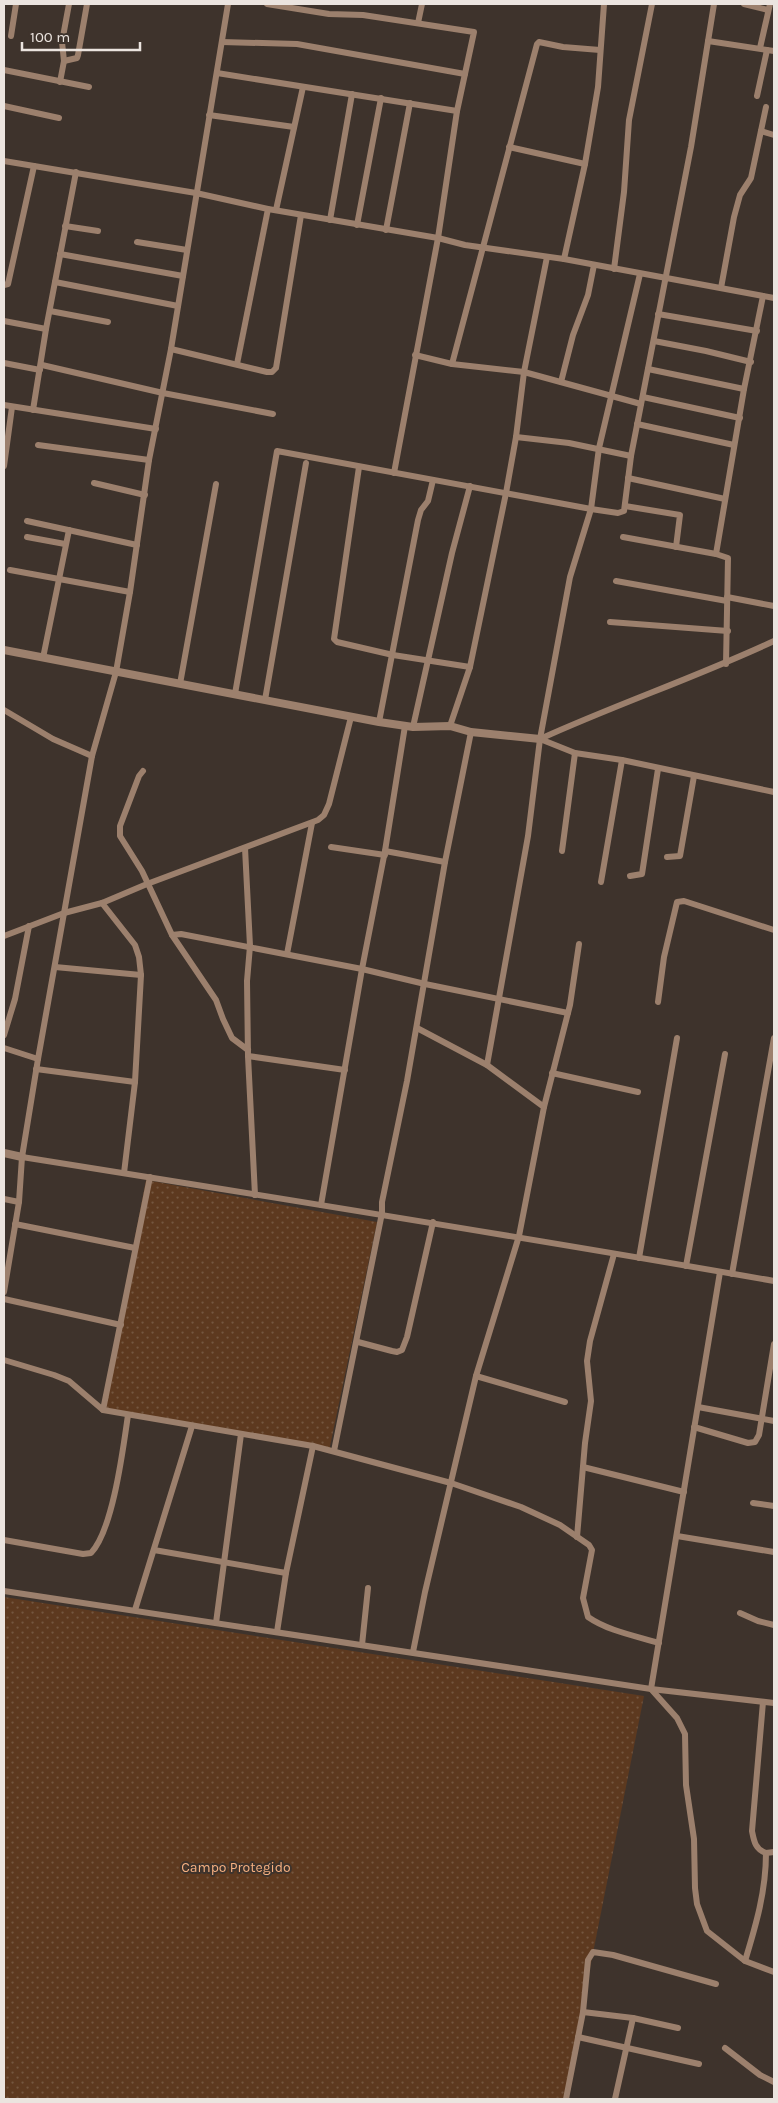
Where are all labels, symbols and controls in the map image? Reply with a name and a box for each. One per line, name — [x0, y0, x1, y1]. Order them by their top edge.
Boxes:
scale bar — [22, 20, 140, 52]
text: 100 m — [30, 28, 70, 46]
park label: Campo Protegido — [181, 1859, 291, 1876]

